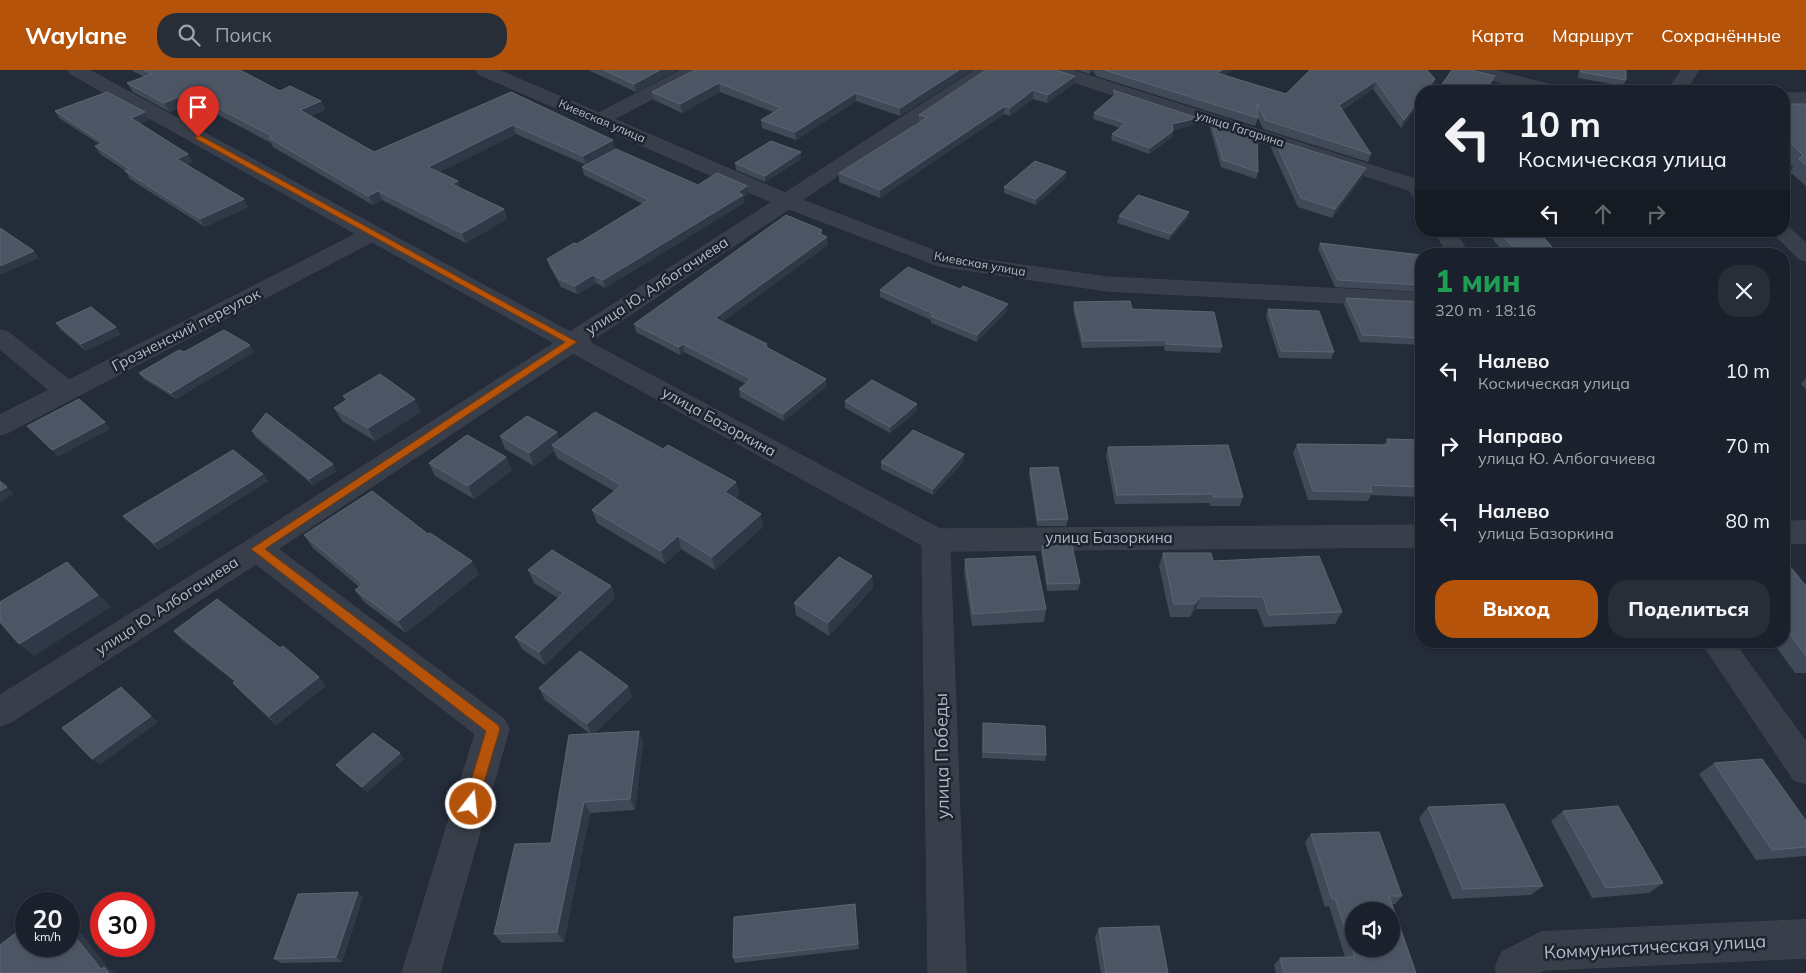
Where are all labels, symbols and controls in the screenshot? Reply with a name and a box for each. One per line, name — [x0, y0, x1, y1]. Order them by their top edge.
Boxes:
search box — [157, 13, 507, 58]
text: Waylane — [25, 20, 127, 50]
icon: search — [175, 21, 203, 49]
text: Поиск — [215, 23, 272, 47]
text: Карта — [1471, 24, 1524, 47]
text: Маршрут — [1552, 24, 1633, 47]
text: Сохранённые — [1661, 24, 1781, 47]
pin — [177, 86, 219, 137]
icon: arrive — [184, 93, 212, 121]
street label: Киевская улица — [557, 95, 648, 146]
text: 10 m — [1518, 102, 1601, 146]
icon: left — [1435, 105, 1500, 170]
street label: улица Гагарина — [1194, 107, 1286, 150]
text: Космическая улица — [1518, 145, 1727, 173]
icon: left — [1536, 200, 1564, 228]
icon: ahead — [1589, 200, 1617, 228]
icon: right — [1642, 200, 1670, 228]
street label: улица Ю. Албогачиева — [582, 232, 732, 339]
street label: Киевская улица — [933, 248, 1027, 279]
text: 1 мин — [1435, 262, 1521, 300]
button: close — [1718, 265, 1770, 317]
street label: Грозненский переулок — [108, 283, 264, 375]
text: 320 m · 18:16 — [1435, 300, 1536, 320]
text: Налево — [1478, 349, 1550, 373]
icon: left — [1435, 357, 1463, 385]
text: 10 m — [1726, 359, 1770, 383]
text: Космическая улица — [1478, 373, 1630, 393]
street label: улица Базоркина — [659, 382, 780, 461]
text: Направо — [1478, 424, 1563, 448]
icon: right — [1435, 432, 1463, 460]
text: 70 m — [1726, 434, 1770, 458]
text: улица Ю. Албогачиева — [1478, 448, 1656, 468]
text: Налево — [1478, 499, 1550, 523]
icon: left — [1435, 507, 1463, 535]
text: 80 m — [1726, 509, 1770, 533]
text: улица Базоркина — [1478, 523, 1614, 543]
street label: улица Базоркина — [1045, 528, 1173, 547]
street label: улица Ю. Албогачиева — [92, 552, 242, 659]
button: Выход — [1435, 580, 1598, 638]
button: Поделиться — [1608, 580, 1770, 638]
street label: улица Победы — [929, 693, 954, 819]
position arrow — [444, 777, 496, 829]
speed limit sign: 30 — [90, 892, 155, 957]
map controls — [1345, 902, 1400, 957]
button: sound — [1345, 902, 1400, 957]
text: 20 — [32, 903, 63, 934]
text: km/h — [34, 929, 61, 944]
street label: Коммунистическая улица — [1543, 929, 1767, 964]

